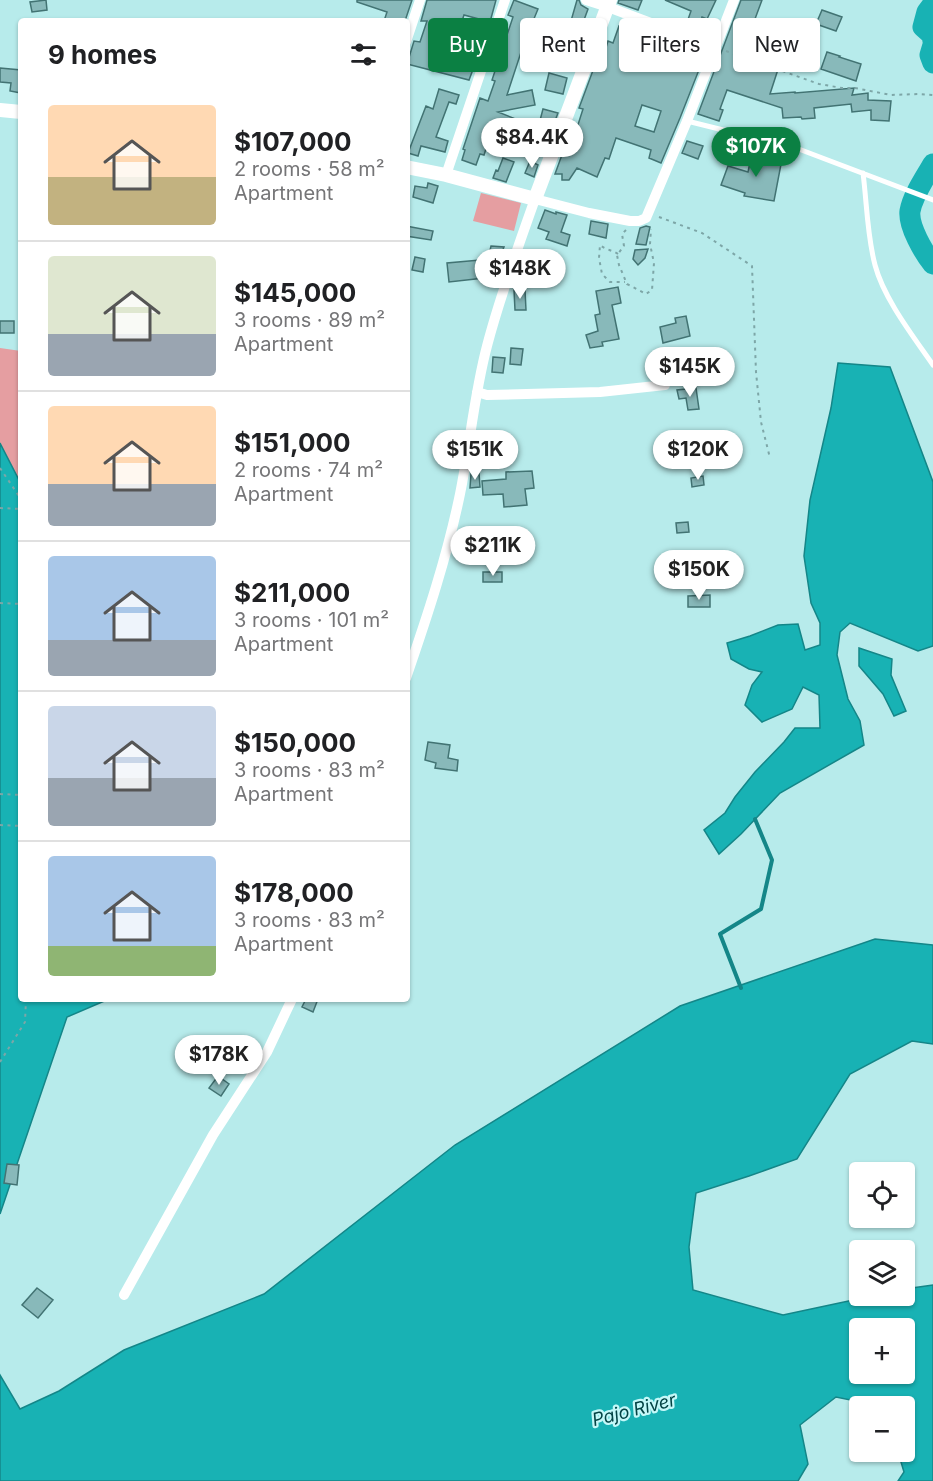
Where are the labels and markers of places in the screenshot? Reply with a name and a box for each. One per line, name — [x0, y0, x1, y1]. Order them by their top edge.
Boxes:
pin: $84.4K — [483, 118, 581, 169]
pin: $107K — [714, 127, 798, 178]
pin: $148K — [478, 249, 562, 300]
pin: $145K — [648, 347, 732, 398]
pin: $151K — [433, 430, 517, 481]
pin: $120K — [656, 430, 740, 481]
pin: $211K — [451, 526, 535, 577]
pin: $150K — [657, 550, 741, 601]
pin: $178K — [177, 1035, 261, 1086]

